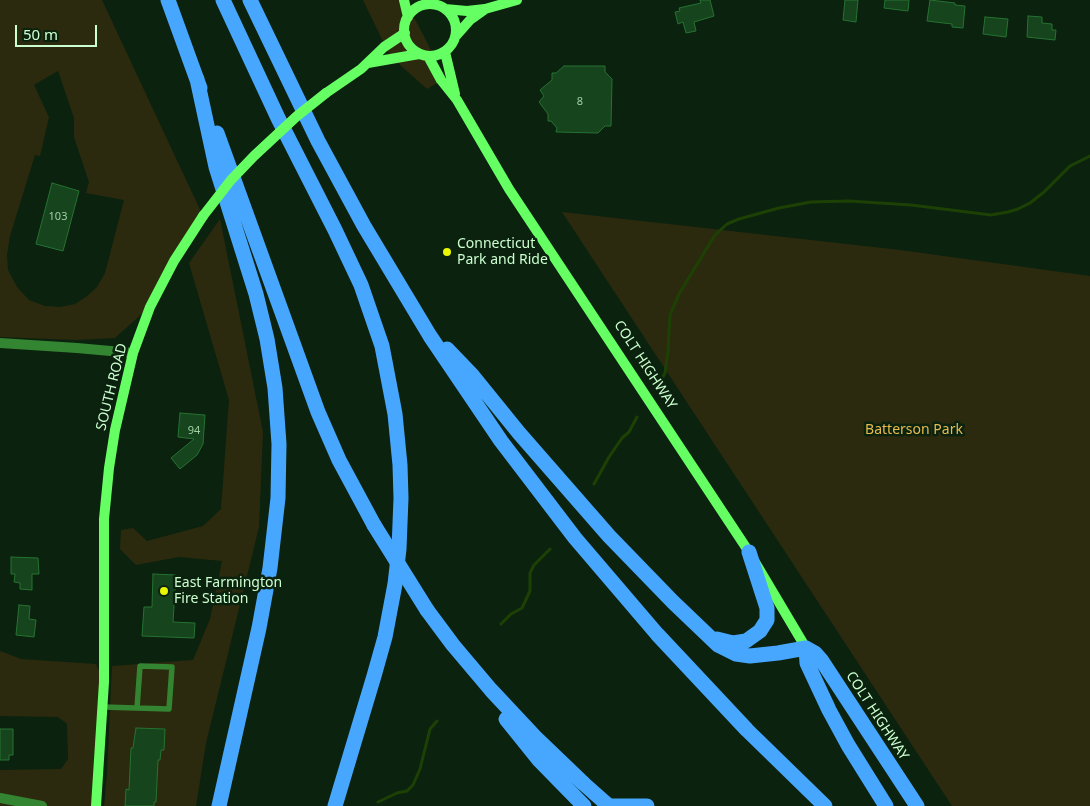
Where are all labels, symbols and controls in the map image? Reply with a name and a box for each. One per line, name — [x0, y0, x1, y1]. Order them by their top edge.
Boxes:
scale bar — [18, 15, 100, 47]
text: 50 m — [23, 24, 58, 44]
house number: 8 — [577, 95, 583, 109]
house number: 103 — [49, 210, 67, 224]
place label: Connecticut Park and Ride — [457, 236, 548, 268]
marker: Connecticut Park and Ride — [441, 246, 453, 258]
street label: COLT HIGHWAY — [610, 318, 680, 412]
street label: SOUTH ROAD — [93, 342, 131, 432]
park label: Batterson Park — [865, 422, 963, 438]
house number: 94 — [188, 424, 200, 438]
place label: East Farmington Fire Station — [174, 575, 282, 608]
marker: East Farmington Fire Station — [158, 585, 170, 597]
street label: COLT HIGHWAY — [842, 669, 912, 763]

